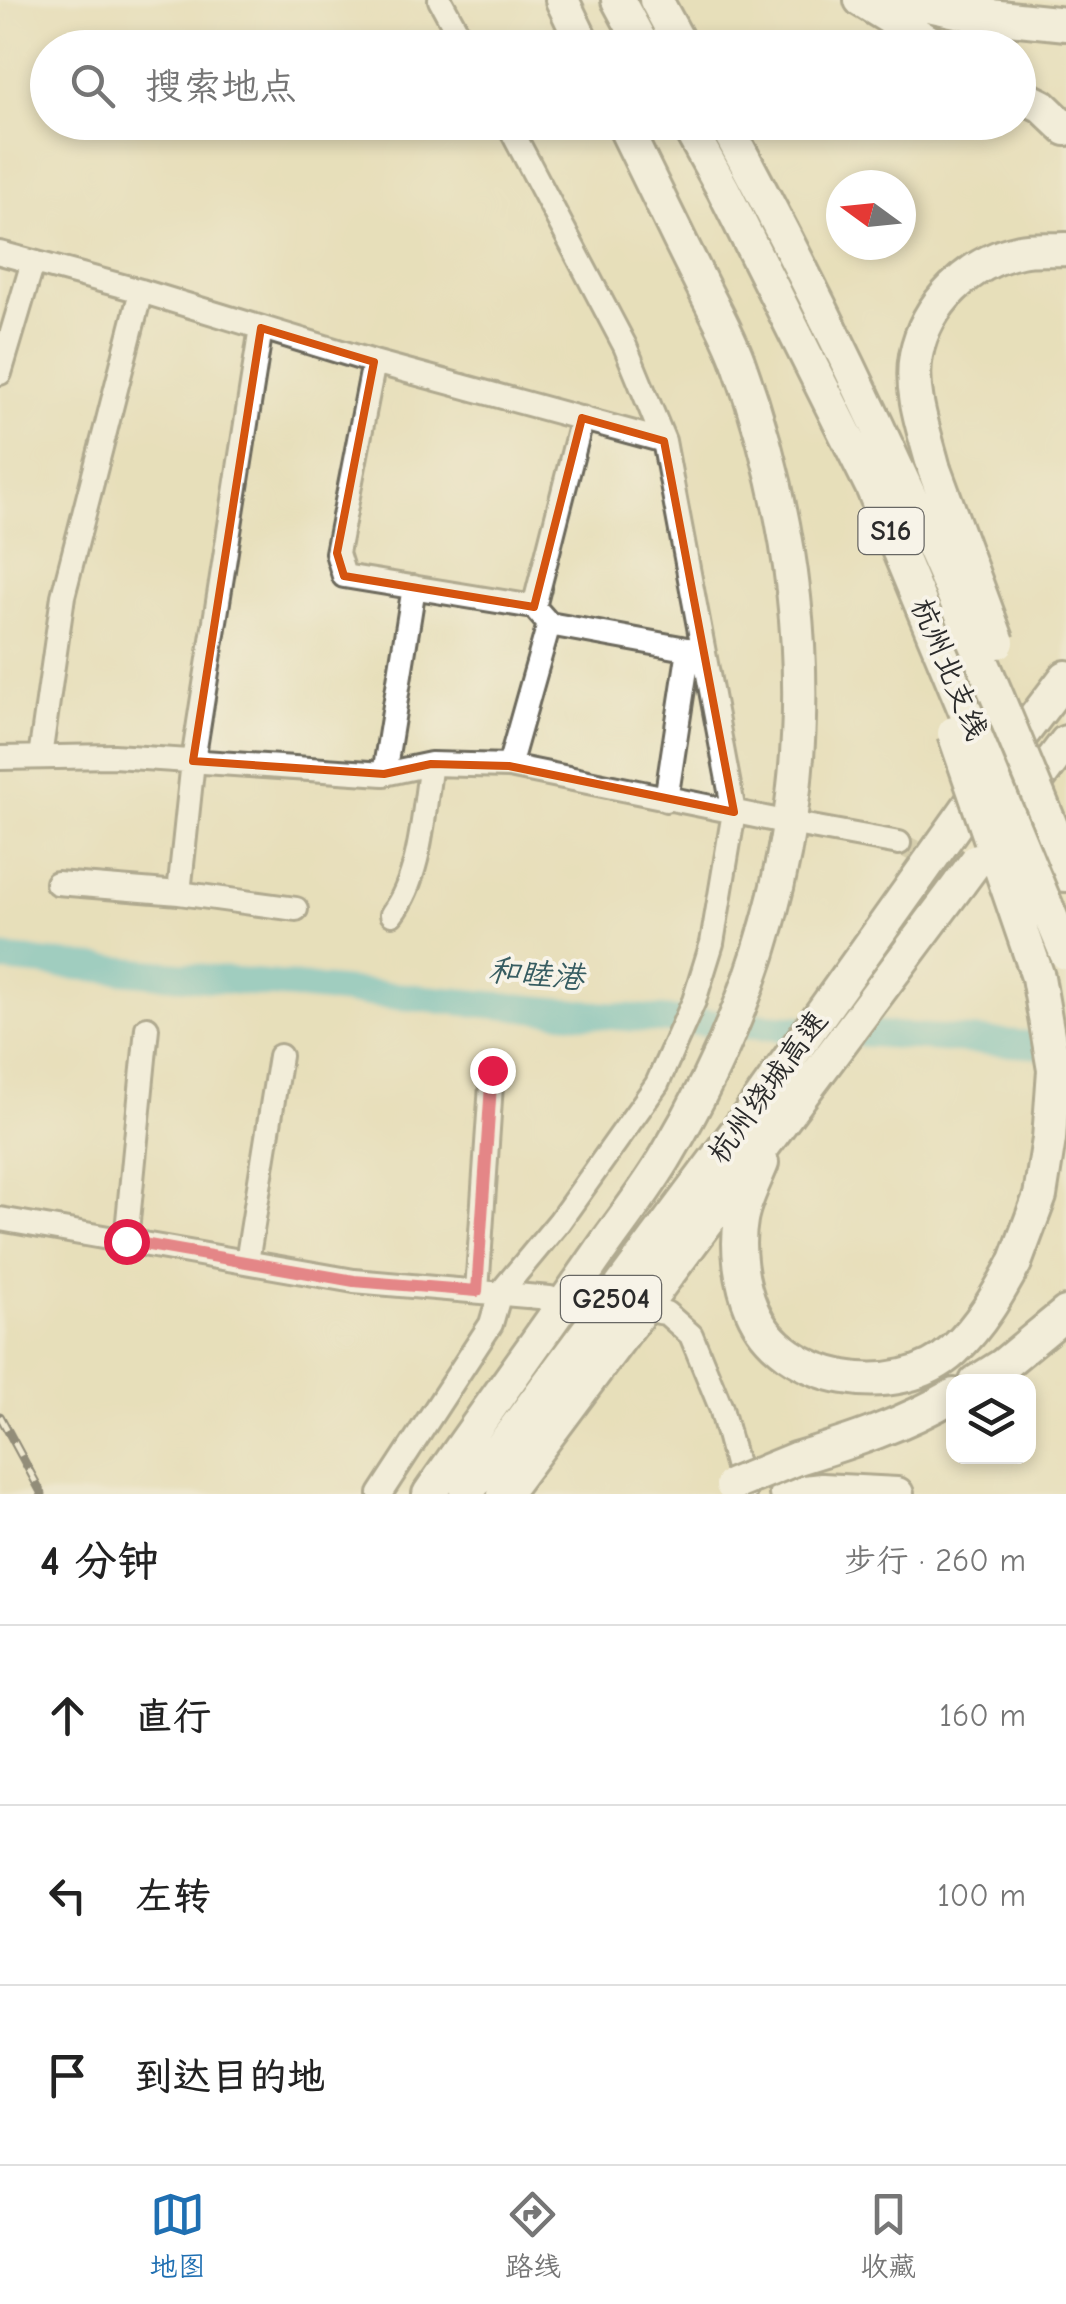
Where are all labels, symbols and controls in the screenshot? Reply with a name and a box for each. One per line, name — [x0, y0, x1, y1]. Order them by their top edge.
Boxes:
search box — [30, 30, 1036, 140]
icon: search — [65, 58, 120, 113]
text: 搜索地点 — [145, 65, 297, 109]
north arrow — [826, 170, 916, 260]
road number: S16 — [858, 508, 924, 554]
street label: 杭州北支线 — [904, 593, 994, 745]
water label: 和睦港 — [487, 951, 588, 997]
street label: 杭州绕城高速 — [701, 1004, 835, 1170]
route end — [470, 1048, 516, 1094]
route start — [104, 1219, 150, 1265]
road number: G2504 — [561, 1276, 661, 1322]
map controls — [946, 1374, 1036, 1464]
button: layers — [946, 1374, 1036, 1464]
text: 4 分钟 — [40, 1537, 159, 1586]
text: 步行 · 260 m — [844, 1542, 1026, 1579]
icon: ahead — [40, 1688, 95, 1743]
text: 直行 — [135, 1695, 211, 1739]
text: 160 m — [939, 1697, 1026, 1734]
icon: left — [40, 1868, 95, 1923]
text: 左转 — [135, 1875, 211, 1919]
text: 100 m — [937, 1877, 1026, 1914]
icon: arrive — [40, 2048, 95, 2103]
text: 到达目的地 — [135, 2055, 325, 2099]
tab: 地图 — [150, 2187, 206, 2284]
tab: 路线 — [505, 2187, 561, 2284]
tab: 收藏 — [860, 2187, 916, 2284]

